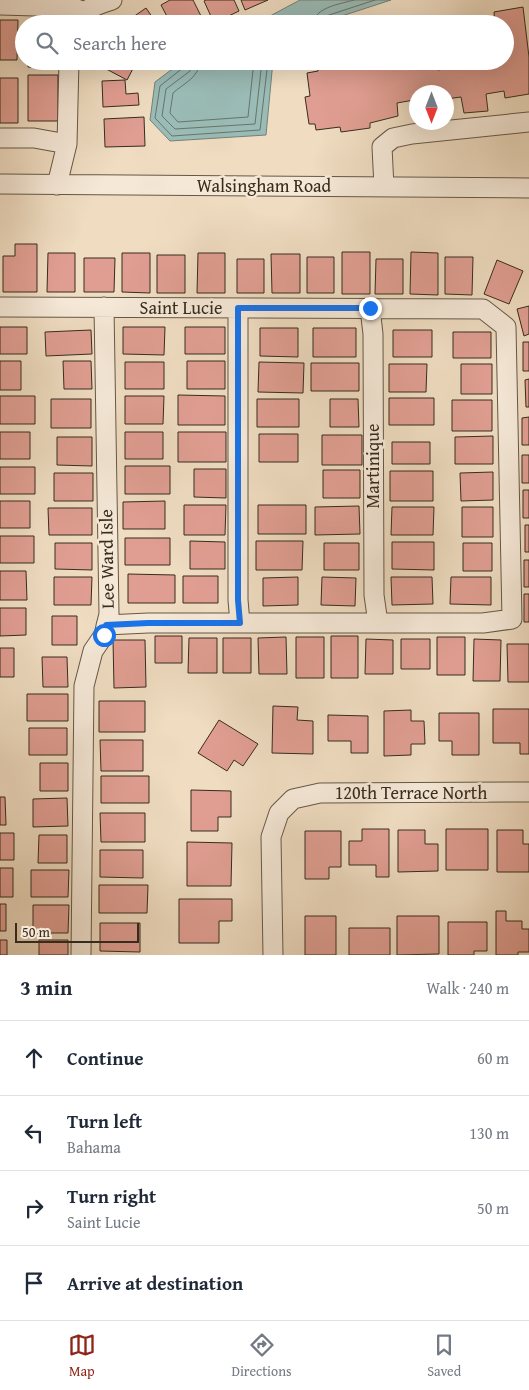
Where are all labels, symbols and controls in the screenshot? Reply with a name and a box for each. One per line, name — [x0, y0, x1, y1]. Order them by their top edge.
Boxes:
search box — [15, 15, 514, 70]
icon: search — [33, 29, 61, 57]
text: Search here — [73, 29, 167, 57]
north arrow — [409, 85, 454, 130]
street label: Walsingham Road — [197, 172, 332, 199]
street label: Saint Lucie — [140, 294, 222, 321]
route end — [359, 297, 382, 320]
street label: Martinique — [359, 424, 386, 508]
street label: Lee Ward Isle — [92, 509, 121, 609]
route start — [93, 624, 116, 647]
street label: 120th Terrace North — [335, 779, 487, 806]
scale bar — [15, 920, 139, 943]
text: 50 m — [22, 922, 50, 942]
text: 3 min — [20, 972, 72, 1003]
text: Walk · 240 m — [426, 976, 509, 1000]
icon: ahead — [20, 1044, 48, 1072]
text: Continue — [67, 1044, 144, 1072]
text: 60 m — [477, 1046, 509, 1070]
text: Turn left — [67, 1107, 142, 1135]
icon: left — [20, 1119, 48, 1147]
text: 130 m — [469, 1121, 509, 1145]
text: Bahama — [67, 1135, 121, 1159]
text: Turn right — [67, 1182, 156, 1210]
icon: right — [20, 1194, 48, 1222]
text: 50 m — [477, 1196, 509, 1220]
text: Saint Lucie — [67, 1210, 141, 1234]
icon: arrive — [20, 1269, 48, 1297]
text: Arrive at destination — [67, 1269, 243, 1297]
tab: Map — [68, 1331, 96, 1381]
tab: Directions — [231, 1331, 292, 1381]
tab: Saved — [427, 1331, 461, 1381]

